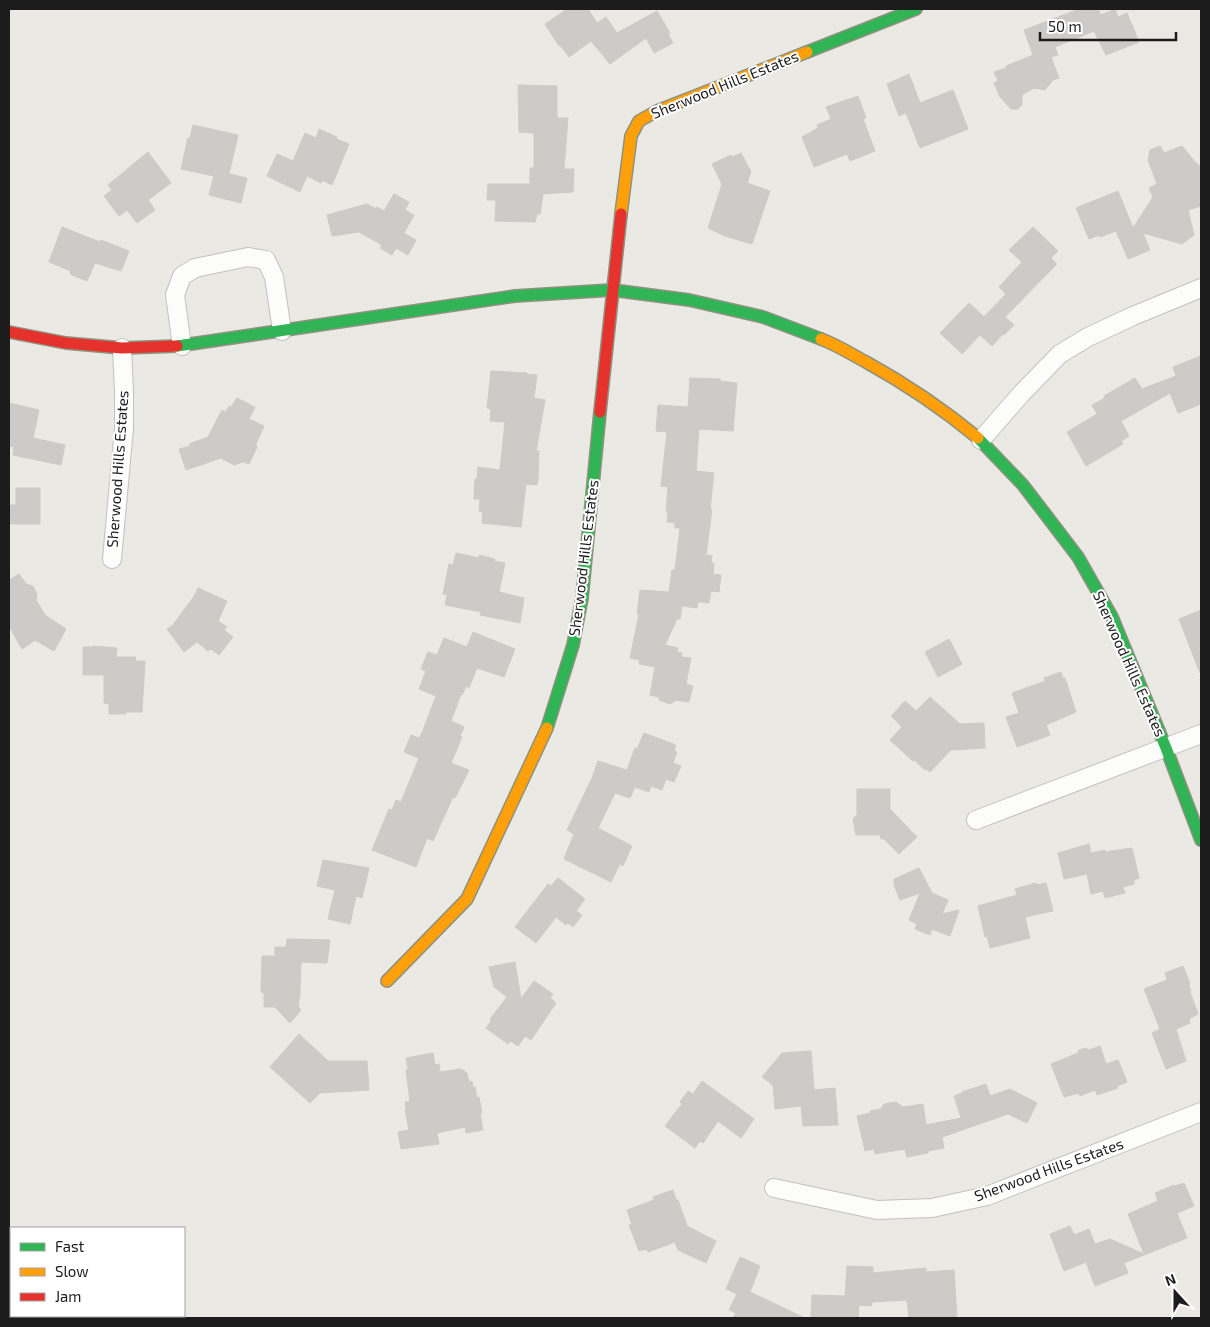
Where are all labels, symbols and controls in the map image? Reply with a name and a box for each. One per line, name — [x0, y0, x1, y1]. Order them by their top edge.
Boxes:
scale bar — [1040, 10, 1176, 42]
text: 50 m — [1048, 17, 1082, 35]
street label: Sherwood Hills Estates — [648, 46, 801, 122]
street label: Sherwood Hills Estates — [103, 390, 131, 548]
street label: Sherwood Hills Estates — [564, 479, 602, 637]
street label: Sherwood Hills Estates — [1090, 588, 1170, 739]
street label: Sherwood Hills Estates — [972, 1134, 1126, 1204]
legend — [10, 1227, 185, 1317]
text: Fast — [55, 1237, 85, 1255]
text: Slow — [55, 1262, 89, 1280]
north arrow — [1150, 1267, 1200, 1317]
text: N — [1162, 1270, 1178, 1289]
text: Jam — [55, 1287, 81, 1305]

